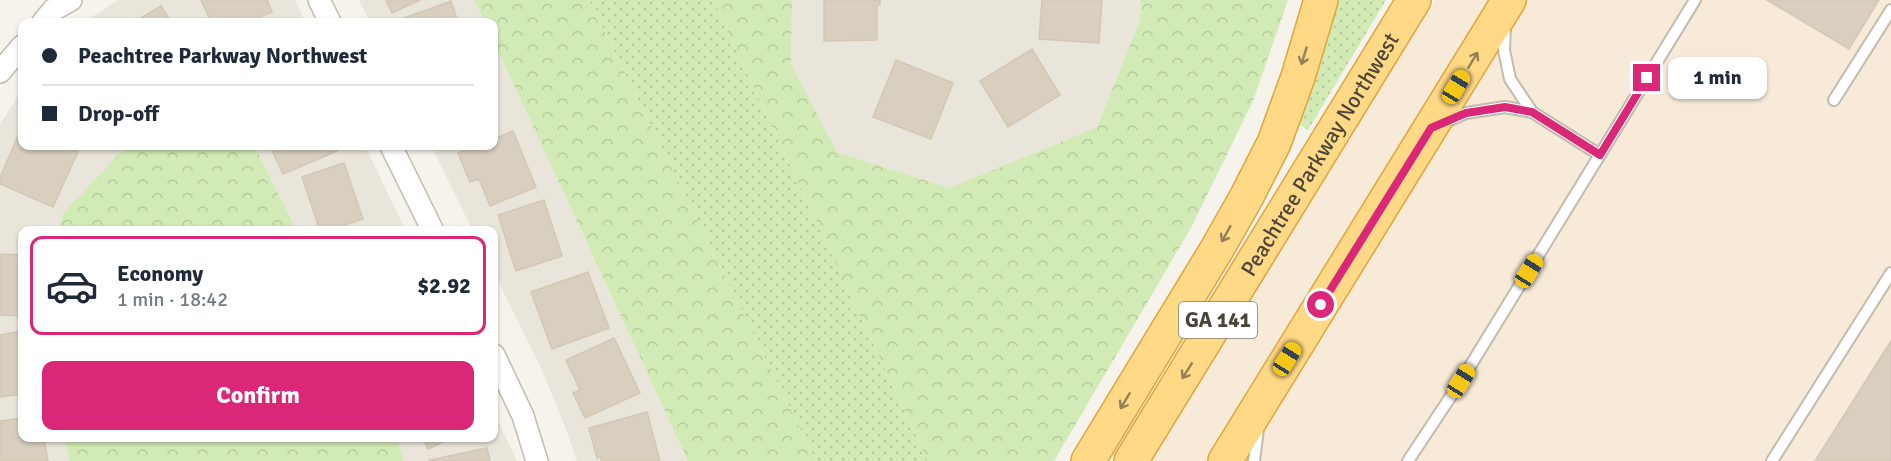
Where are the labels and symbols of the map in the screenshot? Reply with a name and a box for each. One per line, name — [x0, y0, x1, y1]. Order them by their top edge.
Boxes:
street label: Peachtree Parkway Northwest — [1235, 27, 1405, 281]
one-way arrow — [1298, 46, 1309, 65]
one-way arrow — [1467, 52, 1479, 69]
callout: 1 min — [1668, 57, 1767, 99]
route end — [1633, 64, 1660, 91]
car — [1439, 67, 1473, 107]
one-way arrow — [1220, 225, 1232, 242]
car — [1512, 251, 1546, 291]
route start — [1307, 291, 1334, 318]
road number: GA 141 — [1179, 302, 1257, 338]
car — [1270, 339, 1304, 379]
car — [1444, 361, 1478, 401]
one-way arrow — [1180, 362, 1192, 379]
one-way arrow — [1118, 392, 1130, 409]

